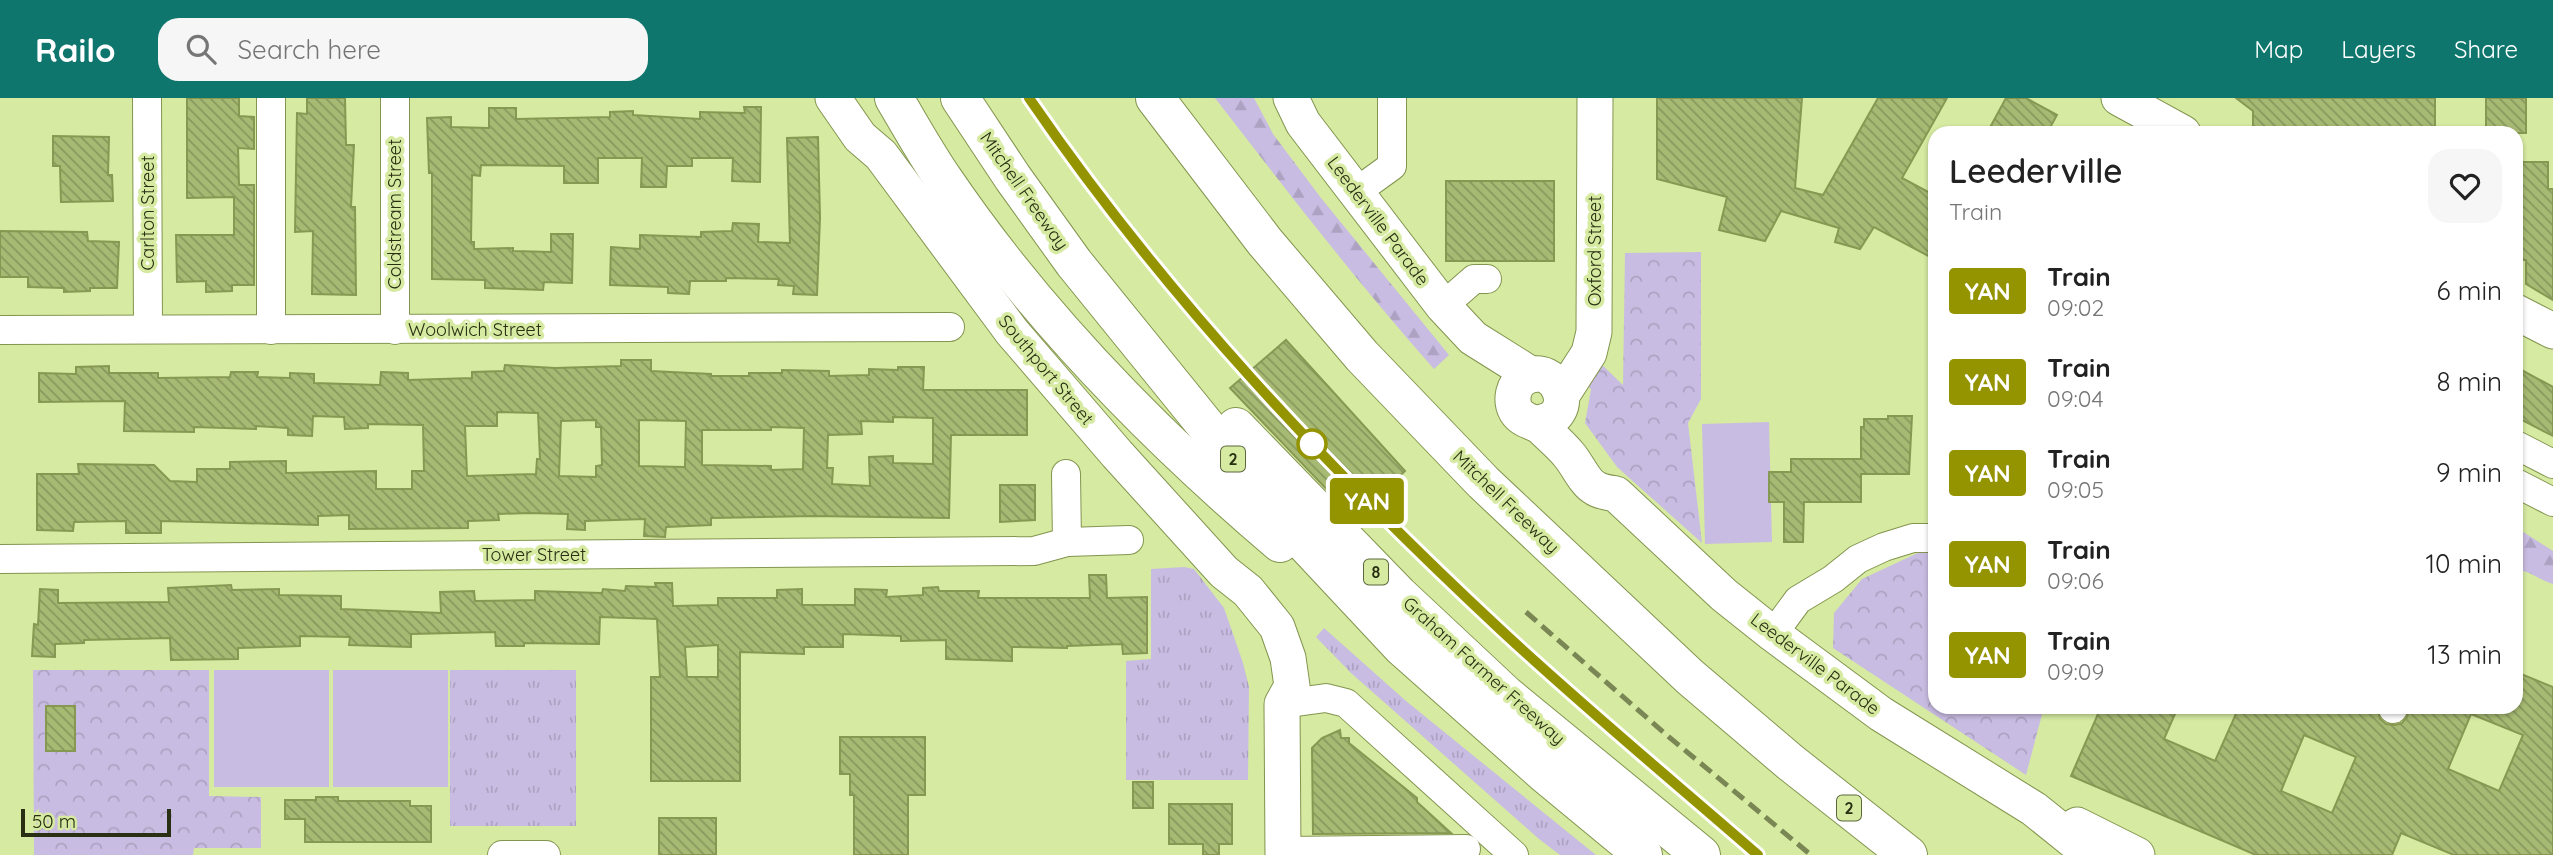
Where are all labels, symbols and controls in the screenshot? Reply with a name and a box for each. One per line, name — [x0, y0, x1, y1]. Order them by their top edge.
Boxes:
search box — [158, 18, 648, 81]
text: Railo — [35, 29, 116, 70]
icon: search — [182, 30, 220, 68]
text: Search here — [238, 33, 381, 66]
text: Map — [2254, 34, 2303, 64]
text: Layers — [2341, 34, 2416, 64]
text: Share — [2454, 34, 2518, 64]
street label: Mitchell Freeway — [975, 127, 1074, 254]
street label: Coldstream Street — [383, 139, 406, 289]
button: heart — [2428, 149, 2502, 223]
text: Leederville — [1949, 150, 2122, 191]
street label: Leederville Parade — [1322, 152, 1434, 290]
street label: Carlton Street — [136, 155, 159, 271]
street label: Oxford Street — [1583, 196, 1606, 306]
text: Train — [1949, 197, 2002, 226]
text: Train — [2047, 260, 2111, 293]
text: 6 min — [2437, 274, 2502, 307]
text: YAN — [1964, 276, 2011, 306]
text: 09:02 — [2047, 293, 2104, 322]
street label: Southport Street — [994, 310, 1099, 429]
street label: Woolwich Street — [408, 318, 542, 341]
text: Train — [2047, 351, 2111, 384]
text: 8 min — [2437, 365, 2502, 398]
text: YAN — [1964, 367, 2011, 397]
text: 09:04 — [2047, 384, 2104, 413]
unlabelled marker — [1297, 429, 1327, 459]
text: Train — [2047, 442, 2111, 475]
street label: Mitchell Freeway — [1448, 445, 1564, 558]
road number: 2 — [1221, 446, 1245, 472]
text: 9 min — [2436, 456, 2502, 489]
text: YAN — [1964, 458, 2011, 488]
text: 09:05 — [2047, 475, 2104, 504]
line badge: YAN — [1327, 478, 1407, 524]
text: YAN — [1344, 486, 1390, 516]
text: Train — [2047, 533, 2111, 566]
street label: Tower Street — [482, 543, 586, 566]
text: 10 min — [2426, 547, 2502, 580]
text: YAN — [1964, 549, 2011, 579]
road number: 8 — [1364, 559, 1388, 584]
text: 09:06 — [2047, 566, 2104, 595]
street label: Graham Farmer Freeway — [1398, 592, 1570, 750]
street label: Leederville Parade — [1746, 608, 1884, 720]
text: Train — [2047, 624, 2111, 657]
text: 13 min — [2427, 638, 2502, 671]
text: YAN — [1964, 640, 2011, 670]
text: 09:09 — [2047, 657, 2104, 686]
road number: 2 — [1837, 796, 1861, 820]
scale bar — [21, 806, 172, 838]
text: 50 m — [32, 809, 76, 833]

